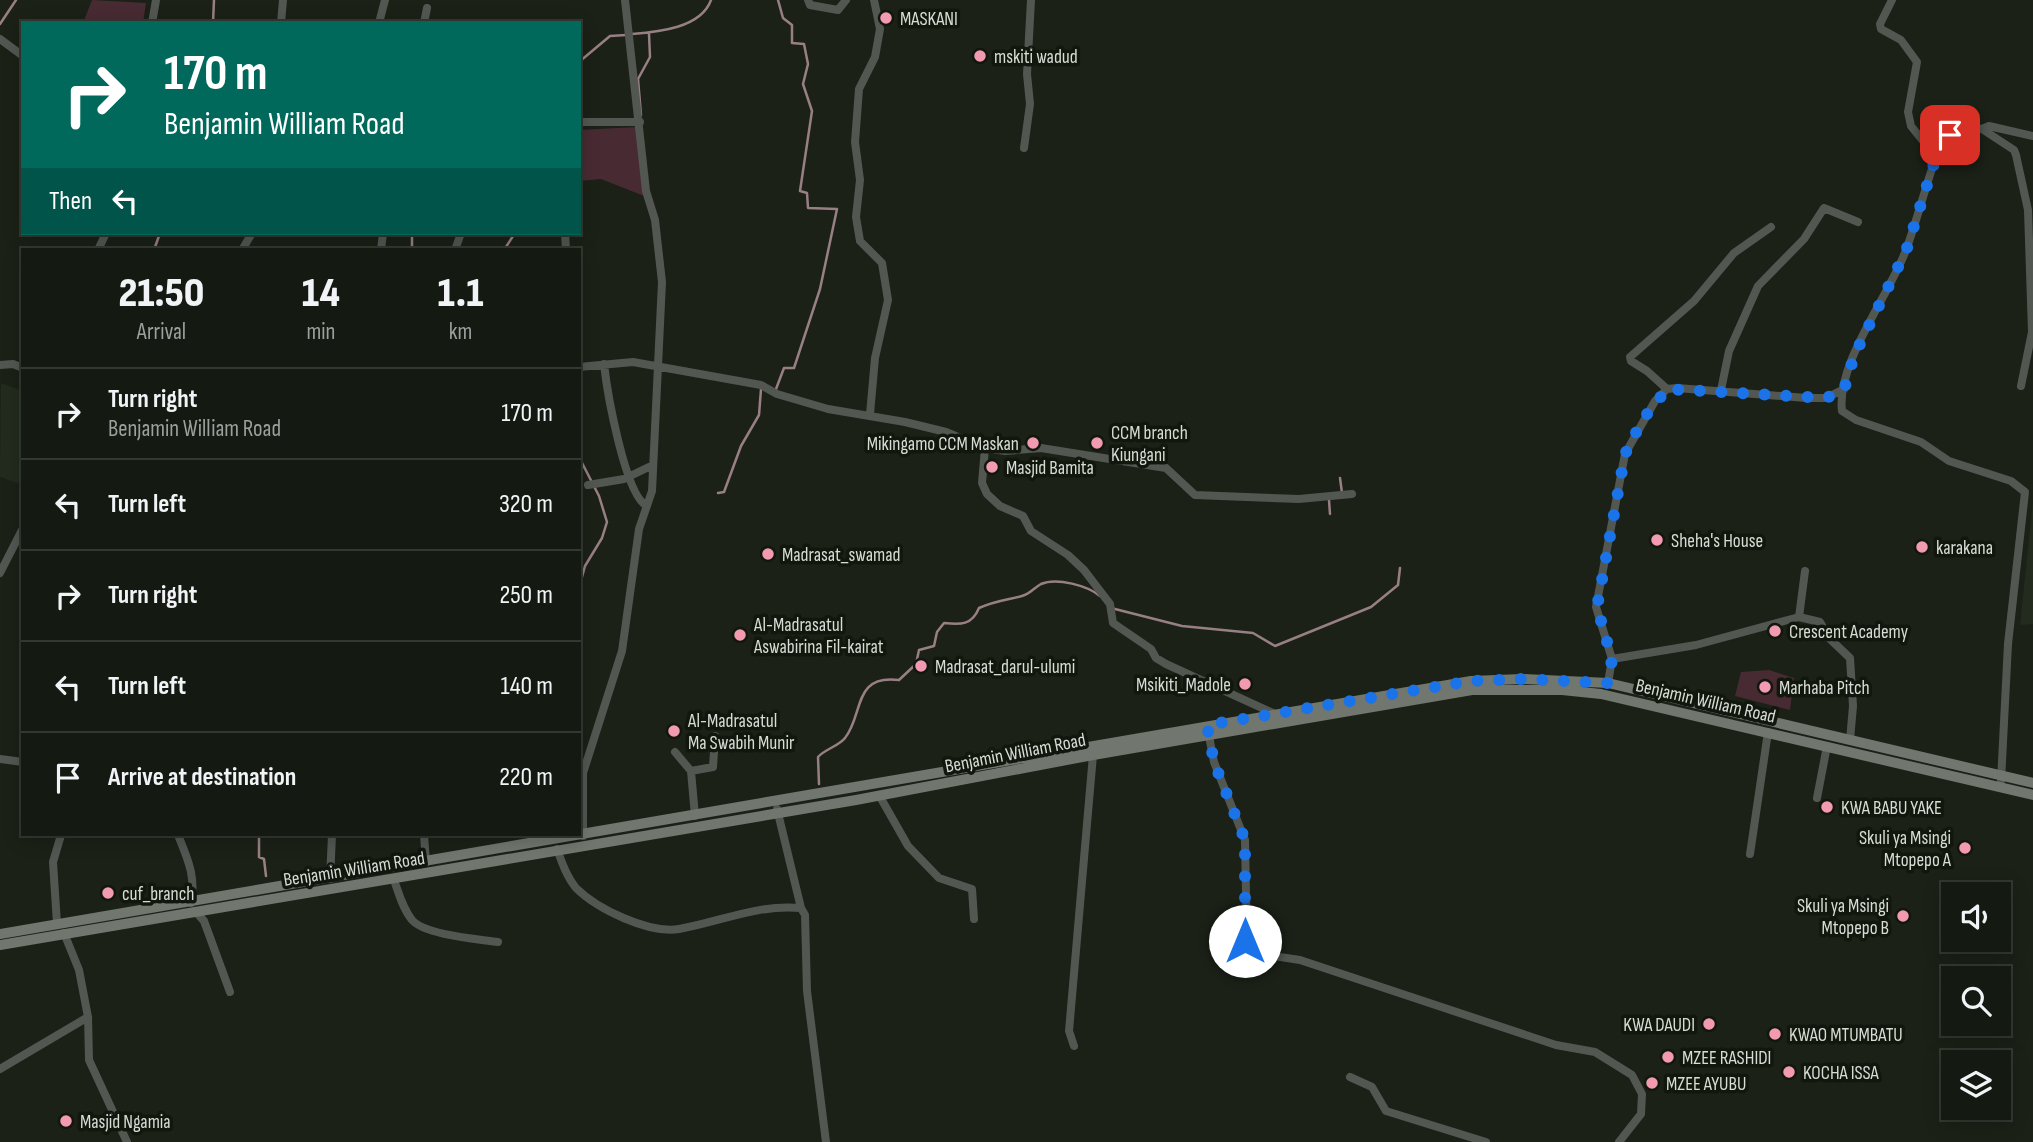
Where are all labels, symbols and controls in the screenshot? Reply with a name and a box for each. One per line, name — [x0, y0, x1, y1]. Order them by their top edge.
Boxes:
place label: MASKANI — [900, 8, 958, 31]
marker: MASKANI — [878, 10, 894, 26]
text: 170 m — [164, 45, 268, 104]
place label: mskiti wadud — [994, 46, 1078, 69]
marker: mskiti wadud — [972, 48, 988, 64]
icon: right — [49, 49, 140, 140]
text: Benjamin William Road — [164, 105, 405, 144]
pin — [1920, 105, 1980, 165]
icon: arrive — [1931, 116, 1969, 154]
icon: left — [106, 182, 144, 220]
text: Then — [49, 186, 92, 217]
text: 21:50 — [118, 268, 204, 319]
text: 14 — [302, 268, 340, 319]
text: 1.1 — [437, 268, 483, 319]
text: Arrival — [137, 318, 186, 346]
text: min — [306, 318, 335, 346]
text: km — [449, 318, 472, 346]
text: Turn right — [108, 384, 197, 415]
icon: right — [49, 395, 87, 433]
text: 170 m — [501, 398, 553, 429]
text: Benjamin William Road — [108, 415, 281, 443]
place label: CCM branch Kiungani — [1111, 422, 1188, 467]
place label: Mikingamo CCM Maskan — [867, 433, 1019, 456]
marker: Mikingamo CCM Maskan — [1025, 435, 1041, 451]
marker: CCM branch Kiungani — [1089, 435, 1105, 451]
place label: Masjid Bamita — [1006, 457, 1094, 480]
marker: Masjid Bamita — [984, 459, 1000, 475]
icon: left — [49, 486, 87, 524]
text: Turn left — [108, 489, 186, 520]
text: 320 m — [499, 489, 553, 520]
place label: Sheha's House — [1671, 530, 1763, 553]
marker: Sheha's House — [1649, 532, 1665, 548]
place label: karakana — [1936, 537, 1993, 560]
marker: karakana — [1914, 539, 1930, 555]
place label: Madrasat_swamad — [782, 544, 900, 567]
marker: Madrasat_swamad — [760, 546, 776, 562]
icon: right — [49, 577, 87, 615]
text: Turn right — [108, 580, 197, 611]
text: 250 m — [499, 580, 553, 611]
place label: Al-Madrasatul Aswabirina Fil-kairat — [753, 614, 884, 659]
place label: Crescent Academy — [1789, 621, 1909, 644]
marker: Crescent Academy — [1767, 623, 1783, 639]
marker: Al-Madrasatul Aswabirina Fil-kairat — [732, 627, 748, 643]
place label: Madrasat_darul-ulumi — [935, 656, 1075, 679]
marker: Madrasat_darul-ulumi — [913, 658, 929, 674]
icon: left — [49, 668, 87, 706]
text: Turn left — [108, 671, 186, 702]
text: 140 m — [501, 671, 553, 702]
place label: Msikiti_Madole — [1136, 674, 1231, 697]
street label: Benjamin William Road — [1633, 674, 1778, 729]
marker: Msikiti_Madole — [1237, 676, 1253, 692]
place label: Marhaba Pitch — [1779, 677, 1870, 700]
marker: Marhaba Pitch — [1757, 679, 1773, 695]
place label: Al-Madrasatul Ma Swabih Munir — [687, 710, 795, 755]
marker: Al-Madrasatul Ma Swabih Munir — [666, 723, 682, 739]
street label: Benjamin William Road — [943, 729, 1088, 778]
icon: arrive — [49, 759, 87, 797]
text: Arrive at destination — [108, 762, 296, 793]
text: 220 m — [499, 762, 553, 793]
place label: KWA BABU YAKE — [1841, 797, 1942, 820]
marker: KWA BABU YAKE — [1819, 799, 1835, 815]
place label: Skuli ya Msingi Mtopepo A — [1859, 827, 1952, 872]
marker: Skuli ya Msingi Mtopepo A — [1957, 840, 1973, 856]
street label: Benjamin William Road — [282, 847, 427, 892]
map controls — [1941, 882, 2011, 1120]
button: sound — [1941, 882, 2011, 952]
place label: cuf_branch — [122, 883, 194, 906]
marker: cuf_branch — [100, 885, 116, 901]
place label: Skuli ya Msingi Mtopepo B — [1797, 895, 1889, 940]
position arrow — [1208, 904, 1282, 978]
marker: Skuli ya Msingi Mtopepo B — [1895, 908, 1911, 924]
button: search — [1941, 966, 2011, 1036]
place label: KWA DAUDI — [1623, 1014, 1695, 1037]
marker: KWA DAUDI — [1701, 1016, 1717, 1032]
place label: KWAO MTUMBATU — [1789, 1024, 1903, 1047]
marker: KWAO MTUMBATU — [1767, 1026, 1783, 1042]
place label: MZEE RASHIDI — [1682, 1047, 1771, 1070]
marker: MZEE RASHIDI — [1660, 1049, 1676, 1065]
button: layers — [1941, 1050, 2011, 1120]
place label: KOCHA ISSA — [1803, 1062, 1880, 1085]
marker: KOCHA ISSA — [1781, 1064, 1797, 1080]
place label: MZEE AYUBU — [1666, 1073, 1746, 1096]
marker: MZEE AYUBU — [1644, 1075, 1660, 1091]
place label: Masjid Ngamia — [80, 1111, 171, 1134]
marker: Masjid Ngamia — [58, 1113, 74, 1129]

